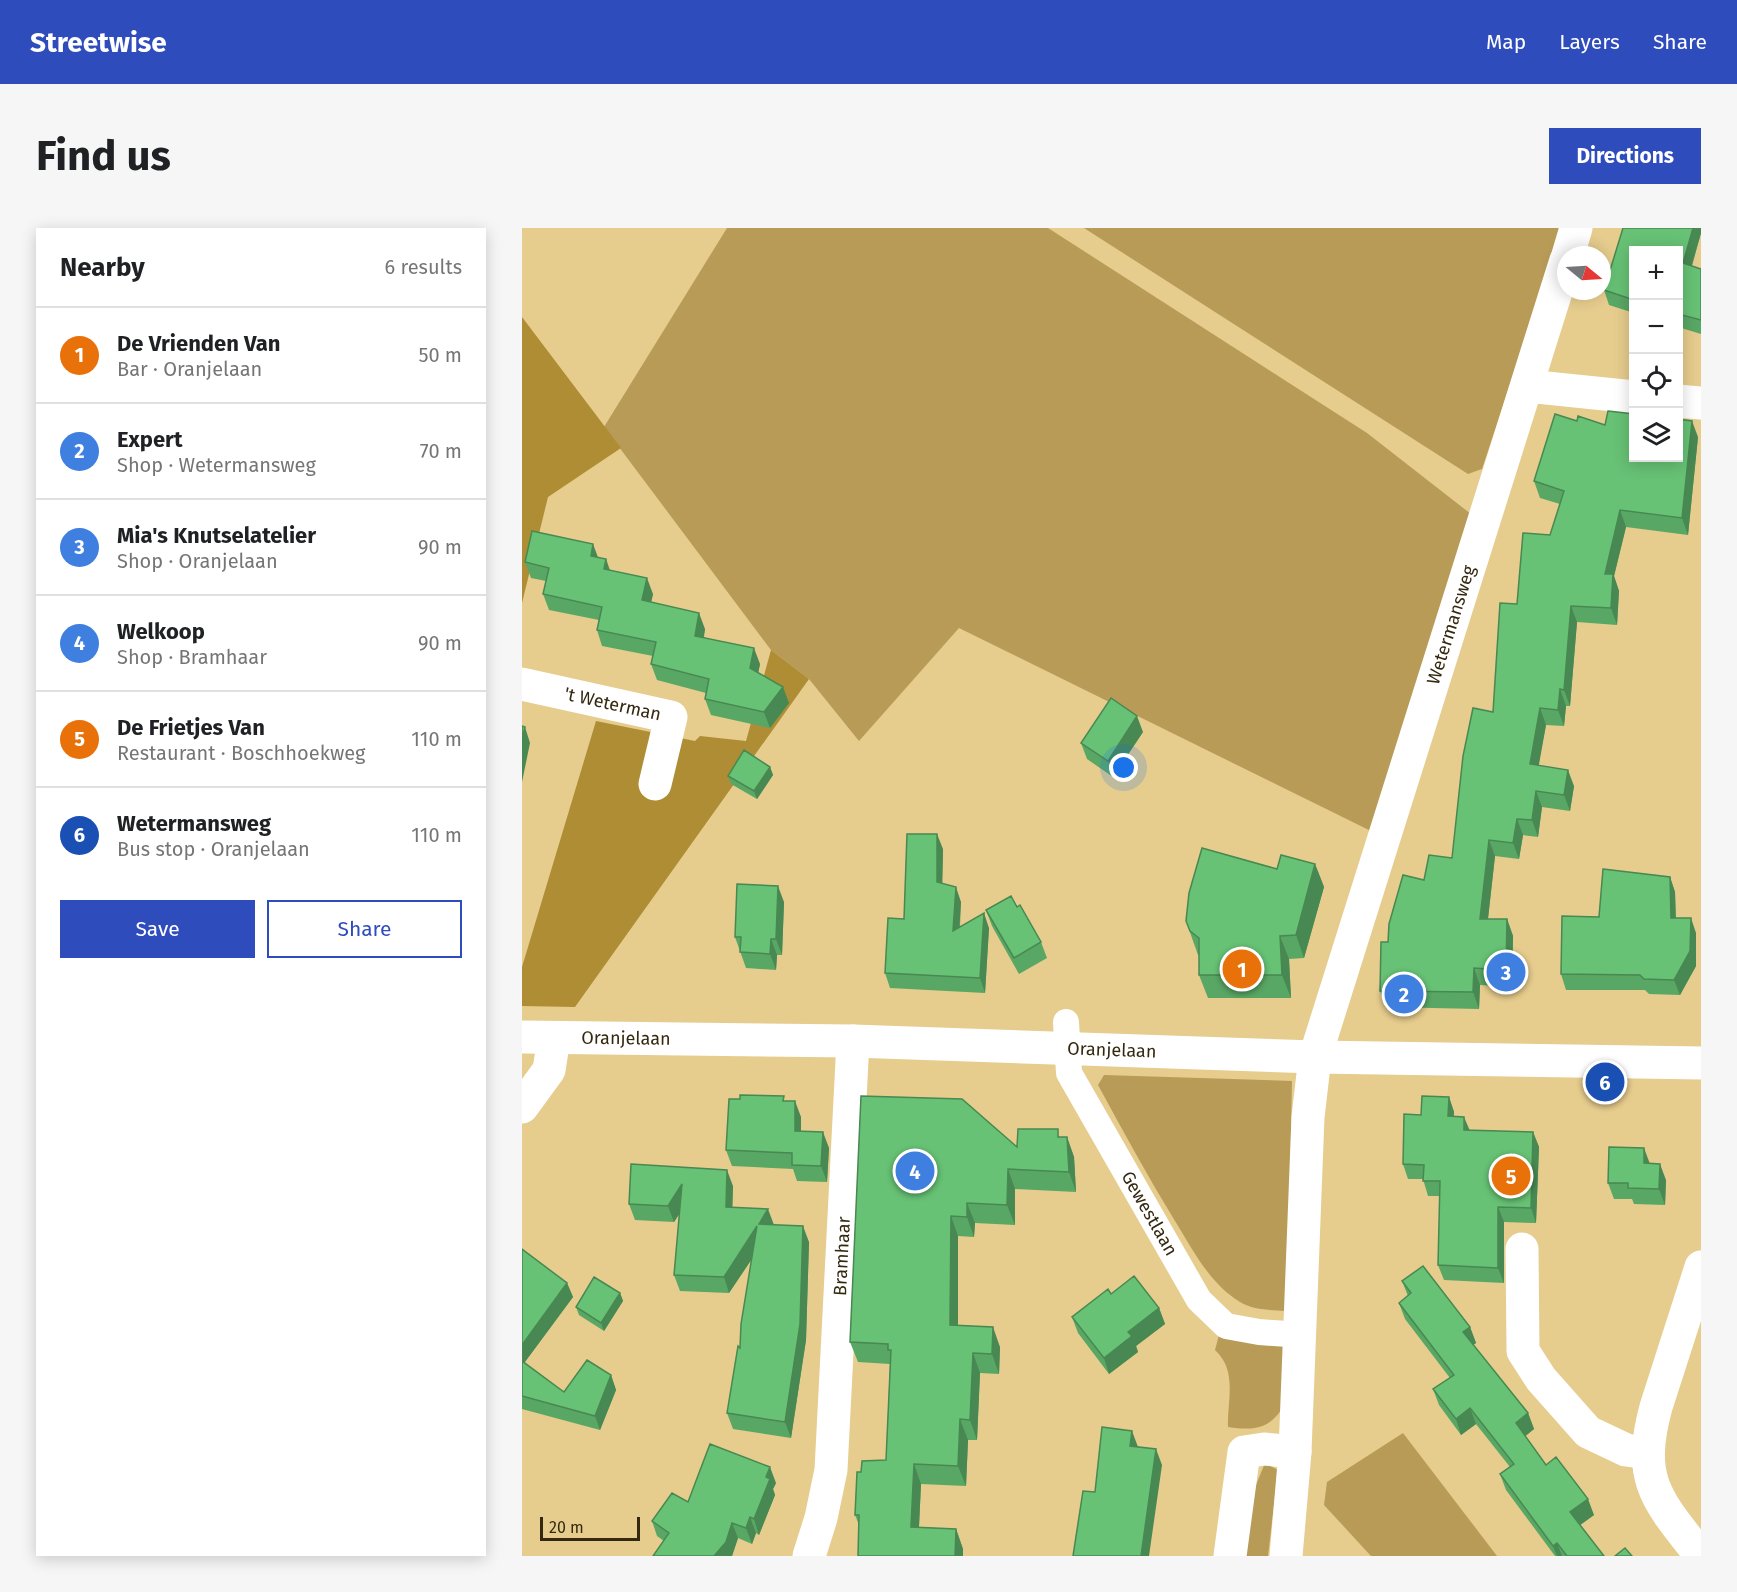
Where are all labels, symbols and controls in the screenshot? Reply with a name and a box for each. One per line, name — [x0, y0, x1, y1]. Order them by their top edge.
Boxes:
text: Streetwise — [30, 26, 167, 59]
text: Map — [1486, 29, 1526, 55]
text: Layers — [1559, 29, 1620, 55]
text: Share — [1653, 29, 1707, 55]
button: Directions — [1549, 128, 1701, 184]
text: Find us — [36, 131, 171, 181]
north arrow — [1557, 246, 1611, 300]
map controls — [1629, 246, 1683, 462]
button: + — [1629, 246, 1683, 300]
text: Nearby — [60, 252, 145, 283]
text: 6 results — [385, 255, 462, 279]
button: − — [1629, 300, 1683, 354]
text: De Vrienden Van — [117, 330, 281, 357]
text: 1 — [75, 343, 84, 367]
text: 50 m — [418, 343, 462, 367]
button: locate — [1629, 354, 1683, 408]
text: Bar · Oranjelaan — [117, 357, 262, 381]
button: layers — [1629, 408, 1683, 462]
text: Expert — [117, 426, 182, 453]
text: 2 — [74, 439, 85, 463]
text: 70 m — [420, 439, 462, 463]
text: Shop · Wetermansweg — [117, 453, 316, 477]
text: Mia's Knutselatelier — [117, 522, 316, 549]
text: 3 — [74, 535, 85, 559]
text: 90 m — [418, 535, 462, 559]
text: Shop · Oranjelaan — [117, 549, 278, 573]
street label: Wetermansweg — [1422, 562, 1480, 687]
text: Welkoop — [117, 618, 205, 645]
text: 4 — [74, 631, 85, 655]
text: 90 m — [418, 631, 462, 655]
text: Shop · Bramhaar — [117, 645, 267, 669]
street label: 't Weterman — [562, 683, 663, 726]
text: De Frietjes Van — [117, 714, 265, 741]
text: 5 — [74, 727, 85, 751]
text: 110 m — [411, 727, 462, 751]
text: Restaurant · Boschhoekweg — [117, 741, 366, 765]
your location — [1109, 753, 1138, 782]
text: Wetermansweg — [117, 810, 271, 837]
text: 6 — [74, 823, 85, 847]
text: 110 m — [411, 823, 462, 847]
text: Bus stop · Oranjelaan — [117, 837, 310, 861]
button: Save — [60, 900, 255, 958]
button: Share — [267, 900, 462, 958]
pin: 1 — [1222, 946, 1262, 992]
pin: 3 — [1486, 950, 1526, 994]
pin: 2 — [1384, 972, 1424, 1017]
street label: Oranjelaan — [581, 1027, 671, 1050]
street label: Oranjelaan — [1067, 1037, 1157, 1063]
pin: 6 — [1586, 1060, 1624, 1104]
pin: 4 — [896, 1148, 934, 1194]
pin: 5 — [1492, 1154, 1530, 1198]
street label: Gewestlaan — [1117, 1167, 1182, 1260]
street label: Bramhaar — [829, 1216, 855, 1296]
scale bar — [540, 1514, 640, 1542]
text: 20 m — [549, 1518, 584, 1537]

